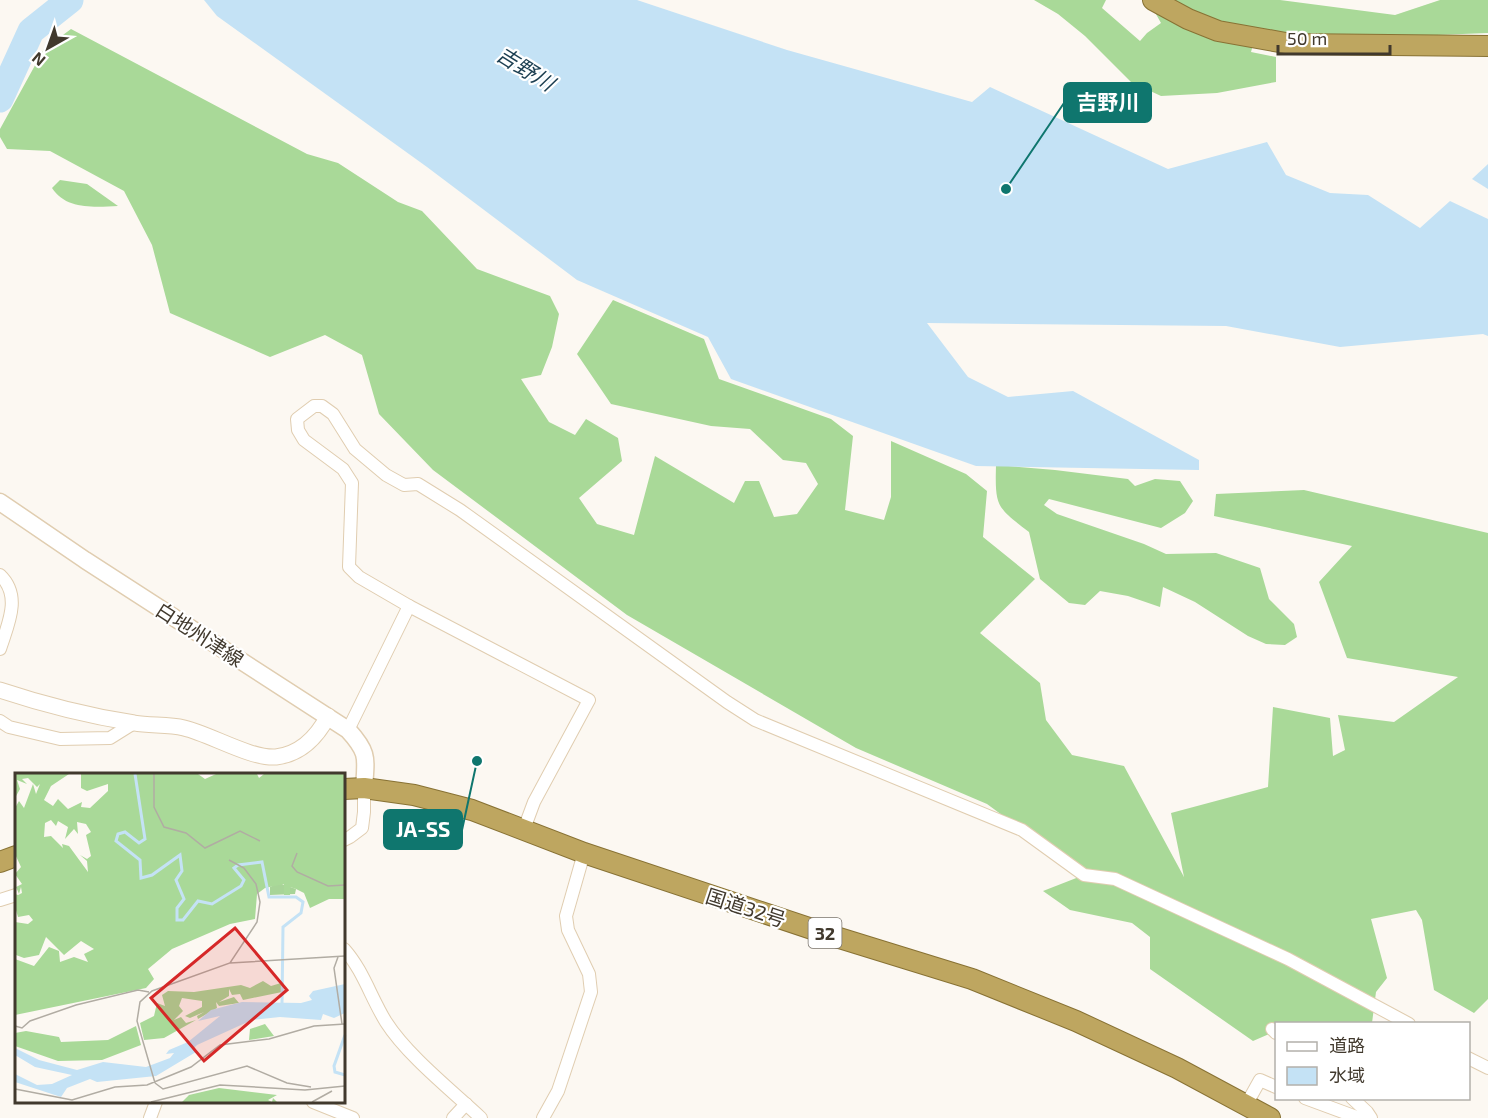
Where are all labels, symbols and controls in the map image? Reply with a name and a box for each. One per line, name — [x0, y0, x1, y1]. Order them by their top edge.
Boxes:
north arrow — [18, 18, 78, 78]
scale bar — [1278, 18, 1390, 56]
text: 50 m — [1287, 27, 1327, 49]
water label: 吉野川 — [493, 41, 561, 96]
text: N — [28, 49, 49, 71]
callout: 吉野川 — [1064, 83, 1151, 122]
text: 吉野川 — [1077, 89, 1140, 114]
street label: 白地州津線 — [152, 597, 248, 671]
inset map — [15, 773, 345, 1103]
callout: JA-SS — [384, 810, 462, 849]
text: JA-SS — [396, 816, 450, 841]
street label: 国道32号 — [703, 883, 789, 931]
road number: 32 — [808, 918, 842, 948]
legend — [1275, 1022, 1470, 1100]
text: 道路 — [1329, 1034, 1365, 1056]
text: 水域 — [1329, 1064, 1365, 1086]

